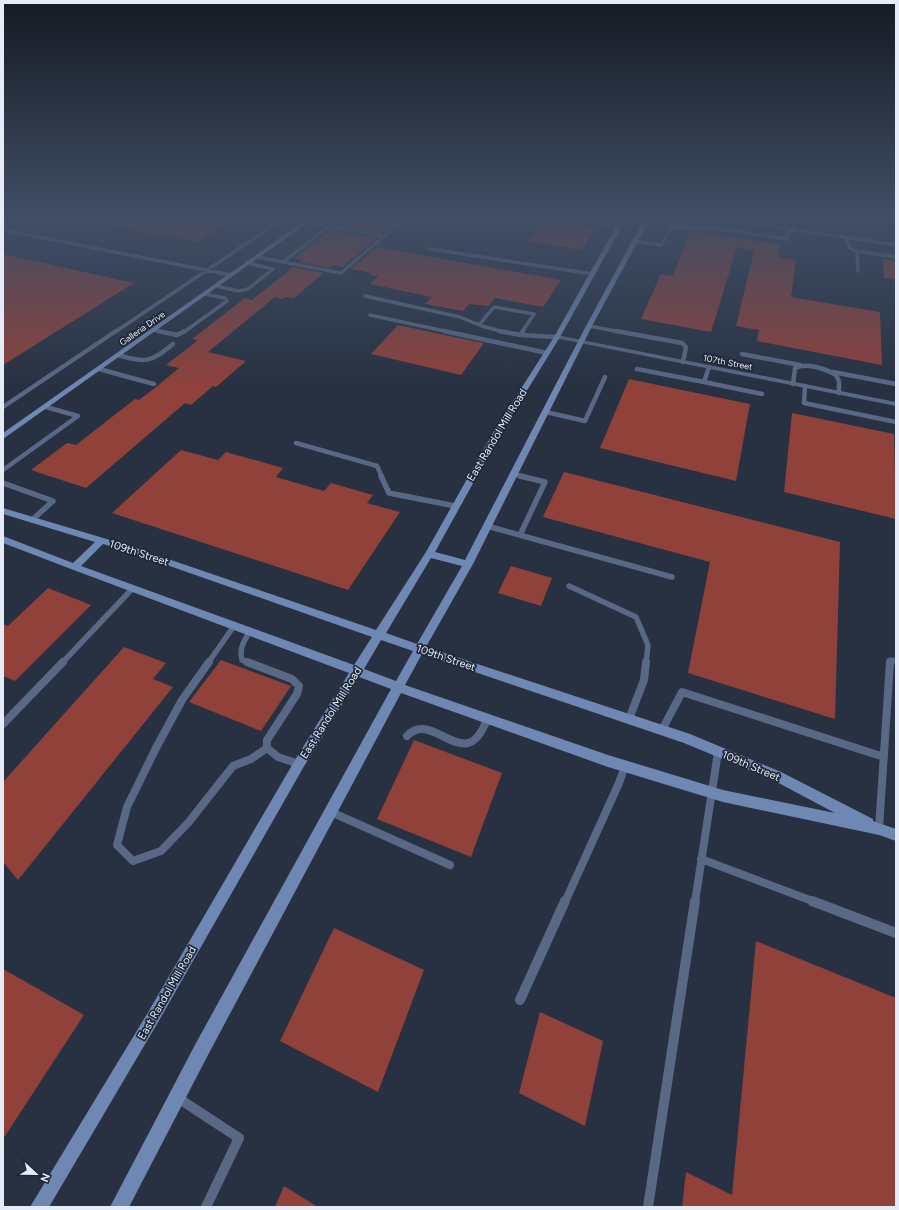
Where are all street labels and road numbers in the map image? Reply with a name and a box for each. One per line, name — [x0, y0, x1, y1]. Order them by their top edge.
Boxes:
street label: Galleria Drive — [117, 308, 167, 348]
street label: 107th Street — [702, 352, 754, 372]
street label: East Randol Mill Road — [464, 386, 530, 484]
street label: 109th Street — [108, 537, 170, 569]
street label: 109th Street — [415, 642, 477, 674]
street label: East Randol Mill Road — [298, 665, 364, 761]
street label: 109th Street — [720, 748, 782, 784]
street label: East Randol Mill Road — [135, 944, 199, 1042]

